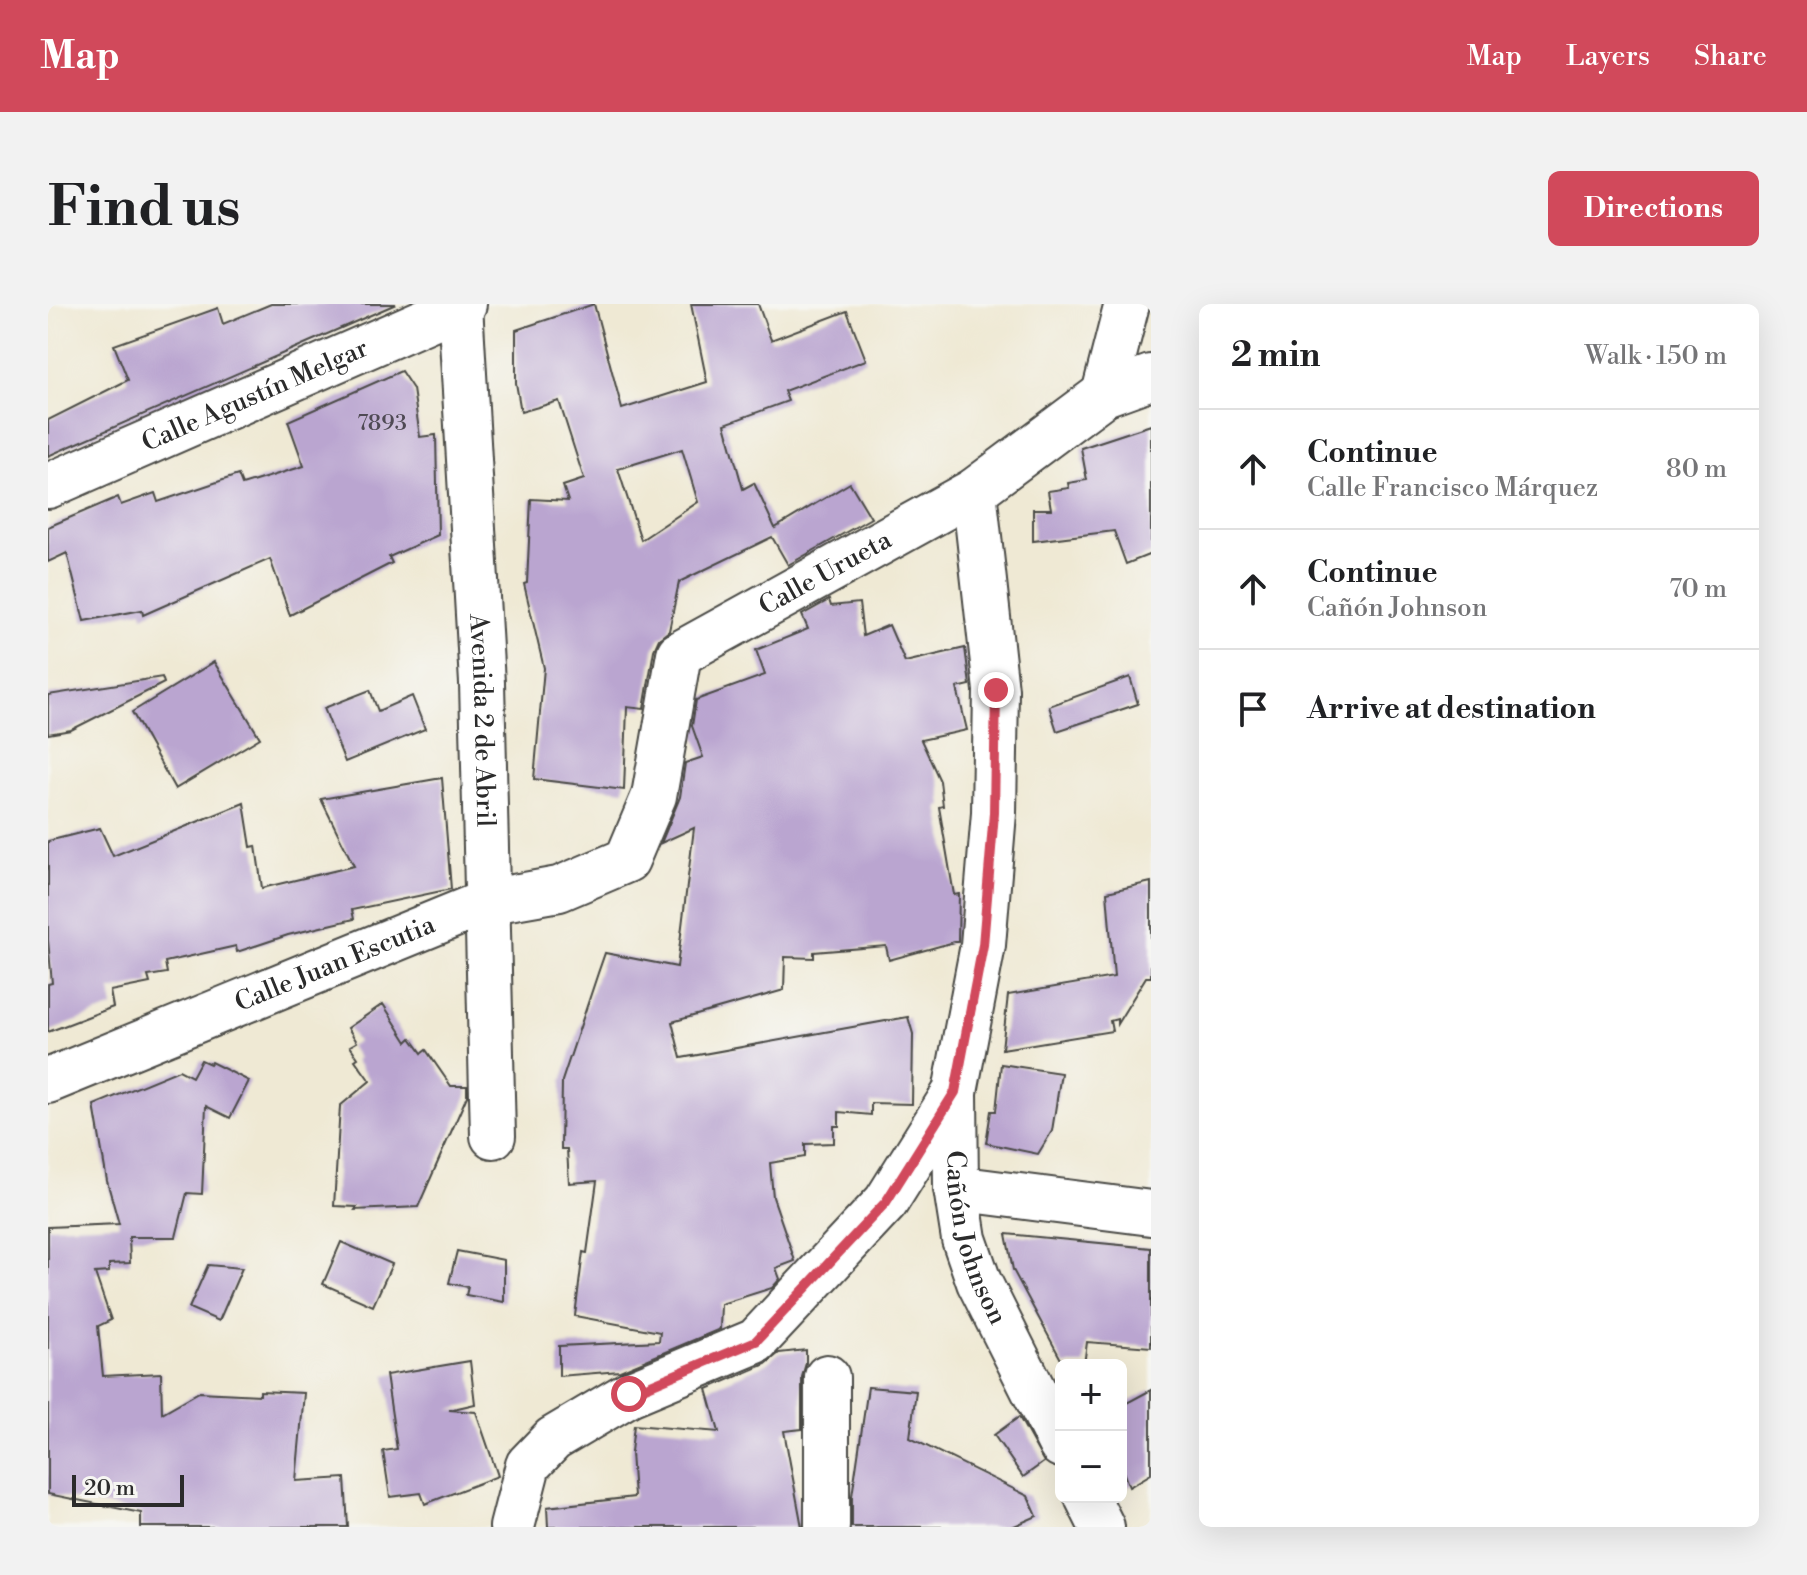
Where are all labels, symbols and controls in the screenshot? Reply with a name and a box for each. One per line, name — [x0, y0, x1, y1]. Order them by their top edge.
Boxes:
text: Map — [40, 33, 120, 80]
text: Map — [1467, 39, 1522, 74]
text: Layers — [1566, 39, 1650, 74]
text: Share — [1694, 39, 1767, 74]
button: Directions — [1548, 171, 1759, 246]
text: Find us — [48, 173, 241, 243]
street label: Calle Agustín Melgar — [137, 332, 373, 459]
text: 2 min — [1231, 335, 1320, 377]
text: Walk · 150 m — [1585, 340, 1727, 372]
house number: 7893 — [357, 410, 407, 437]
text: Continue — [1307, 434, 1438, 472]
icon: ahead — [1231, 447, 1275, 491]
text: 80 m — [1666, 453, 1727, 485]
text: Calle Francisco Márquez — [1307, 472, 1598, 504]
street label: Calle Urueta — [754, 523, 898, 623]
text: Continue — [1307, 554, 1438, 592]
icon: ahead — [1231, 567, 1275, 611]
text: 70 m — [1669, 573, 1727, 605]
text: Cañón Johnson — [1307, 592, 1487, 624]
street label: Avenida 2 de Abril — [462, 612, 501, 828]
route end — [978, 672, 1014, 708]
icon: arrive — [1231, 687, 1275, 731]
text: Arrive at destination — [1307, 690, 1596, 728]
street label: Calle Juan Escutia — [230, 908, 440, 1019]
street label: Cañón Johnson — [939, 1150, 1014, 1330]
map controls — [1055, 1359, 1127, 1503]
button: + — [1055, 1359, 1127, 1431]
route start — [611, 1376, 647, 1412]
button: − — [1055, 1431, 1127, 1503]
scale bar — [72, 1471, 184, 1507]
text: 20 m — [84, 1475, 135, 1502]

